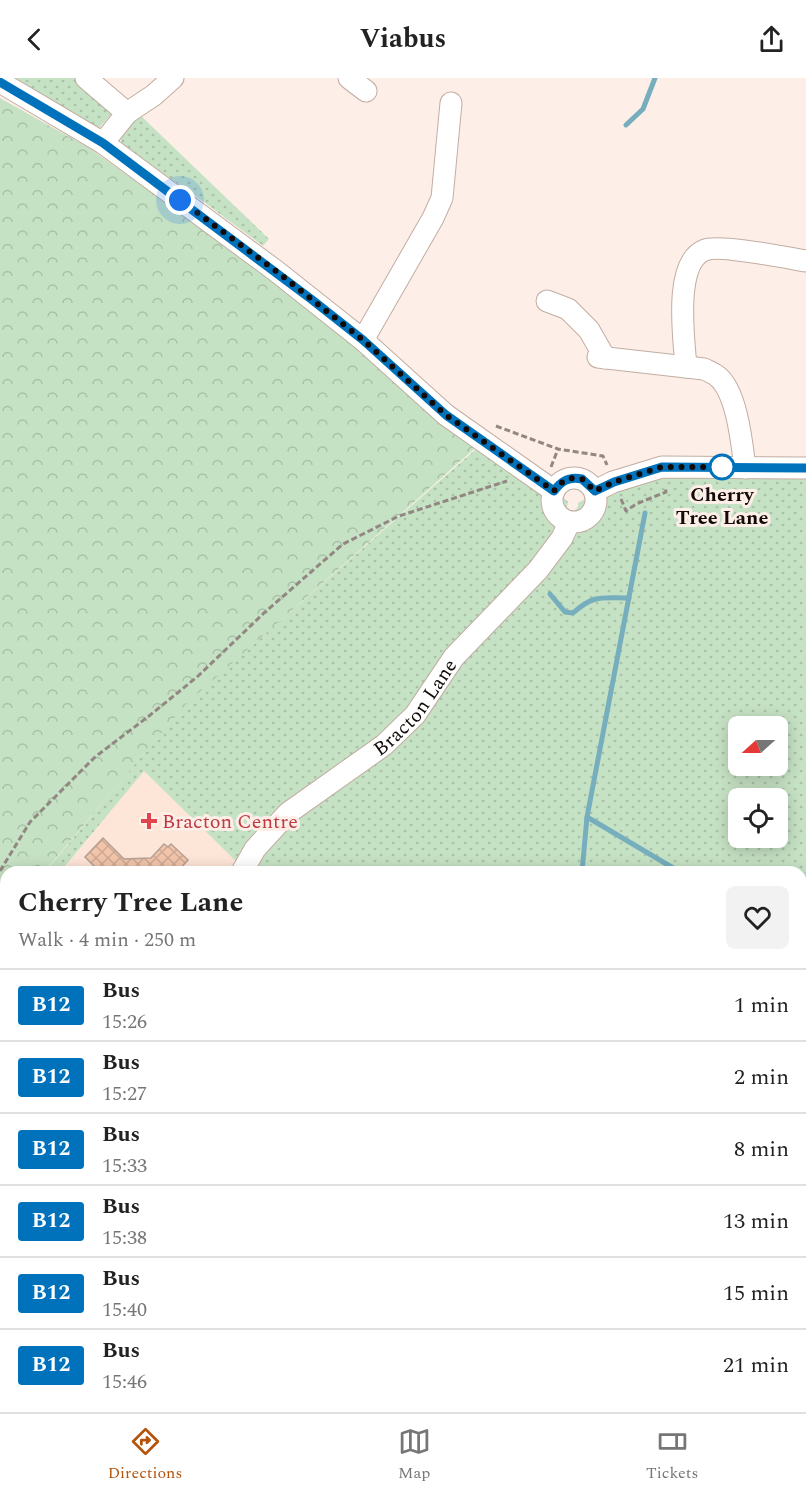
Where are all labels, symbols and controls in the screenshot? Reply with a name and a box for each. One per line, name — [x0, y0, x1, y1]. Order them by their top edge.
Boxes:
text: Viabus — [360, 18, 446, 60]
icon: back — [18, 23, 51, 56]
icon: share — [755, 23, 788, 56]
your location — [165, 185, 195, 215]
marker: Cherry Tree Lane — [709, 454, 735, 480]
place label: Cherry Tree Lane — [676, 480, 768, 533]
street label: Bracton Lane — [367, 653, 465, 764]
north arrow — [728, 716, 788, 776]
map controls — [728, 716, 788, 848]
button: locate — [728, 788, 788, 848]
place label: Bracton Centre — [162, 807, 298, 837]
marker: Bracton Centre — [140, 812, 158, 830]
text: Cherry Tree Lane — [18, 881, 243, 924]
button: heart — [726, 886, 789, 949]
text: Walk · 4 min · 250 m — [18, 925, 196, 955]
text: Bus — [102, 974, 140, 1007]
text: B12 — [32, 989, 70, 1021]
text: 1 min — [734, 989, 789, 1022]
text: 15:26 — [102, 1007, 147, 1037]
text: Bus — [102, 1046, 140, 1079]
text: B12 — [32, 1061, 70, 1093]
text: 2 min — [734, 1061, 789, 1094]
text: 15:27 — [102, 1079, 147, 1109]
text: Bus — [102, 1118, 140, 1151]
text: B12 — [32, 1133, 70, 1165]
text: 8 min — [734, 1133, 789, 1166]
text: 15:33 — [102, 1151, 147, 1181]
text: Bus — [102, 1190, 140, 1223]
text: B12 — [32, 1205, 70, 1237]
text: 13 min — [723, 1205, 789, 1238]
text: 15:38 — [102, 1223, 147, 1253]
text: Bus — [102, 1262, 140, 1295]
text: B12 — [32, 1277, 70, 1309]
text: 15 min — [723, 1277, 789, 1310]
text: 15:40 — [102, 1295, 147, 1325]
text: Bus — [102, 1334, 140, 1367]
text: B12 — [32, 1349, 70, 1381]
text: 21 min — [723, 1349, 789, 1382]
text: 15:46 — [102, 1367, 147, 1397]
tab: Directions — [108, 1425, 182, 1485]
tab: Map — [398, 1425, 431, 1485]
tab: Tickets — [646, 1425, 698, 1485]

